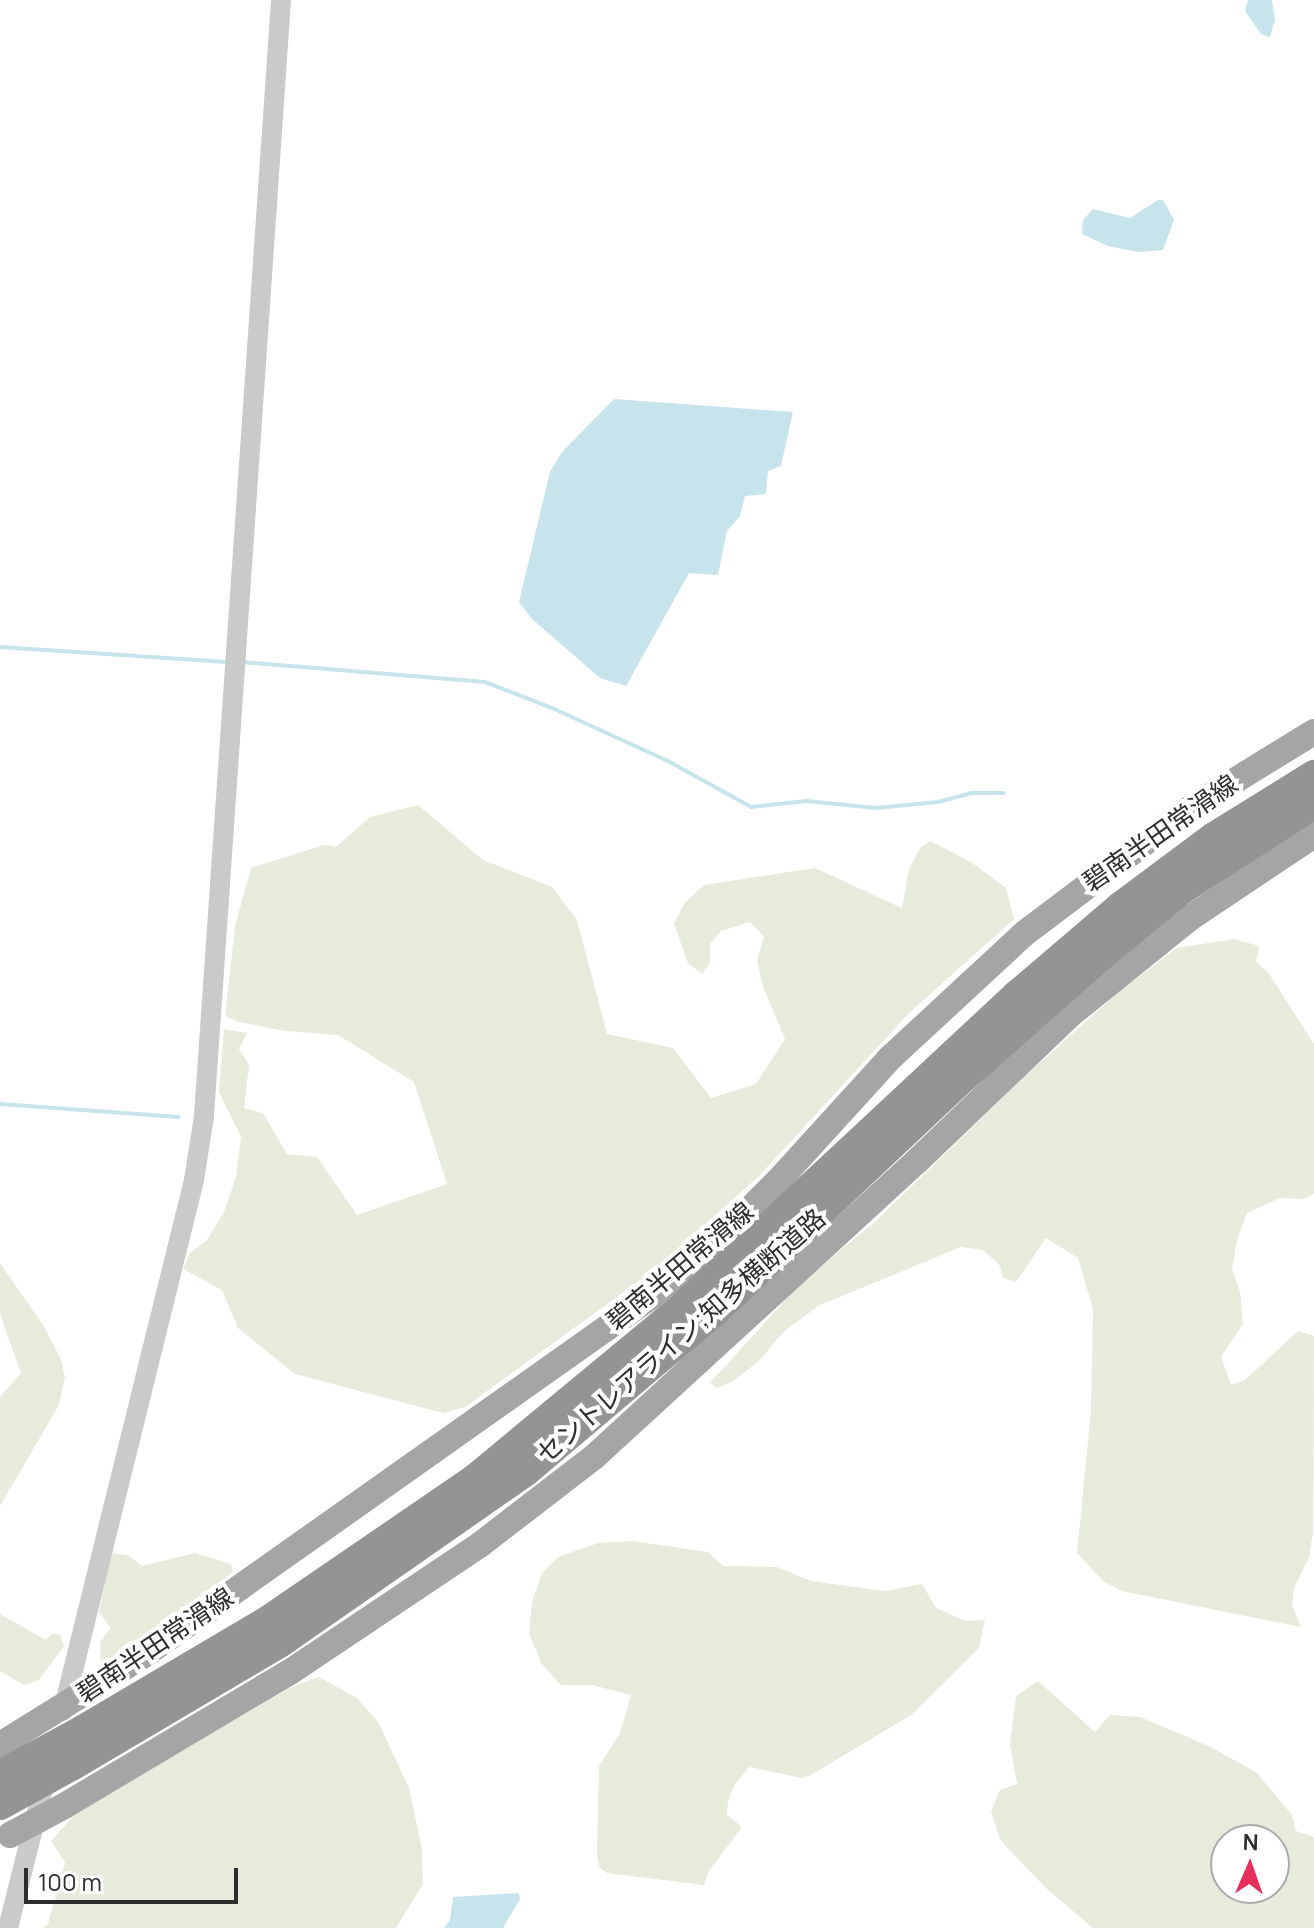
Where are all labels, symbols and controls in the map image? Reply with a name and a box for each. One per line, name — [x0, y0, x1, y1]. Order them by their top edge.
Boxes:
street label: 碧南半田常滑線 — [1077, 768, 1243, 898]
street label: 碧南半田常滑線 — [600, 1196, 760, 1336]
street label: セントレアライン;知多横断道路 — [530, 1202, 832, 1470]
street label: 碧南半田常滑線 — [71, 1581, 239, 1709]
north arrow — [1210, 1824, 1290, 1904]
text: N — [1242, 1827, 1259, 1857]
scale bar — [28, 1852, 242, 1902]
text: 100 m — [38, 1865, 102, 1898]

